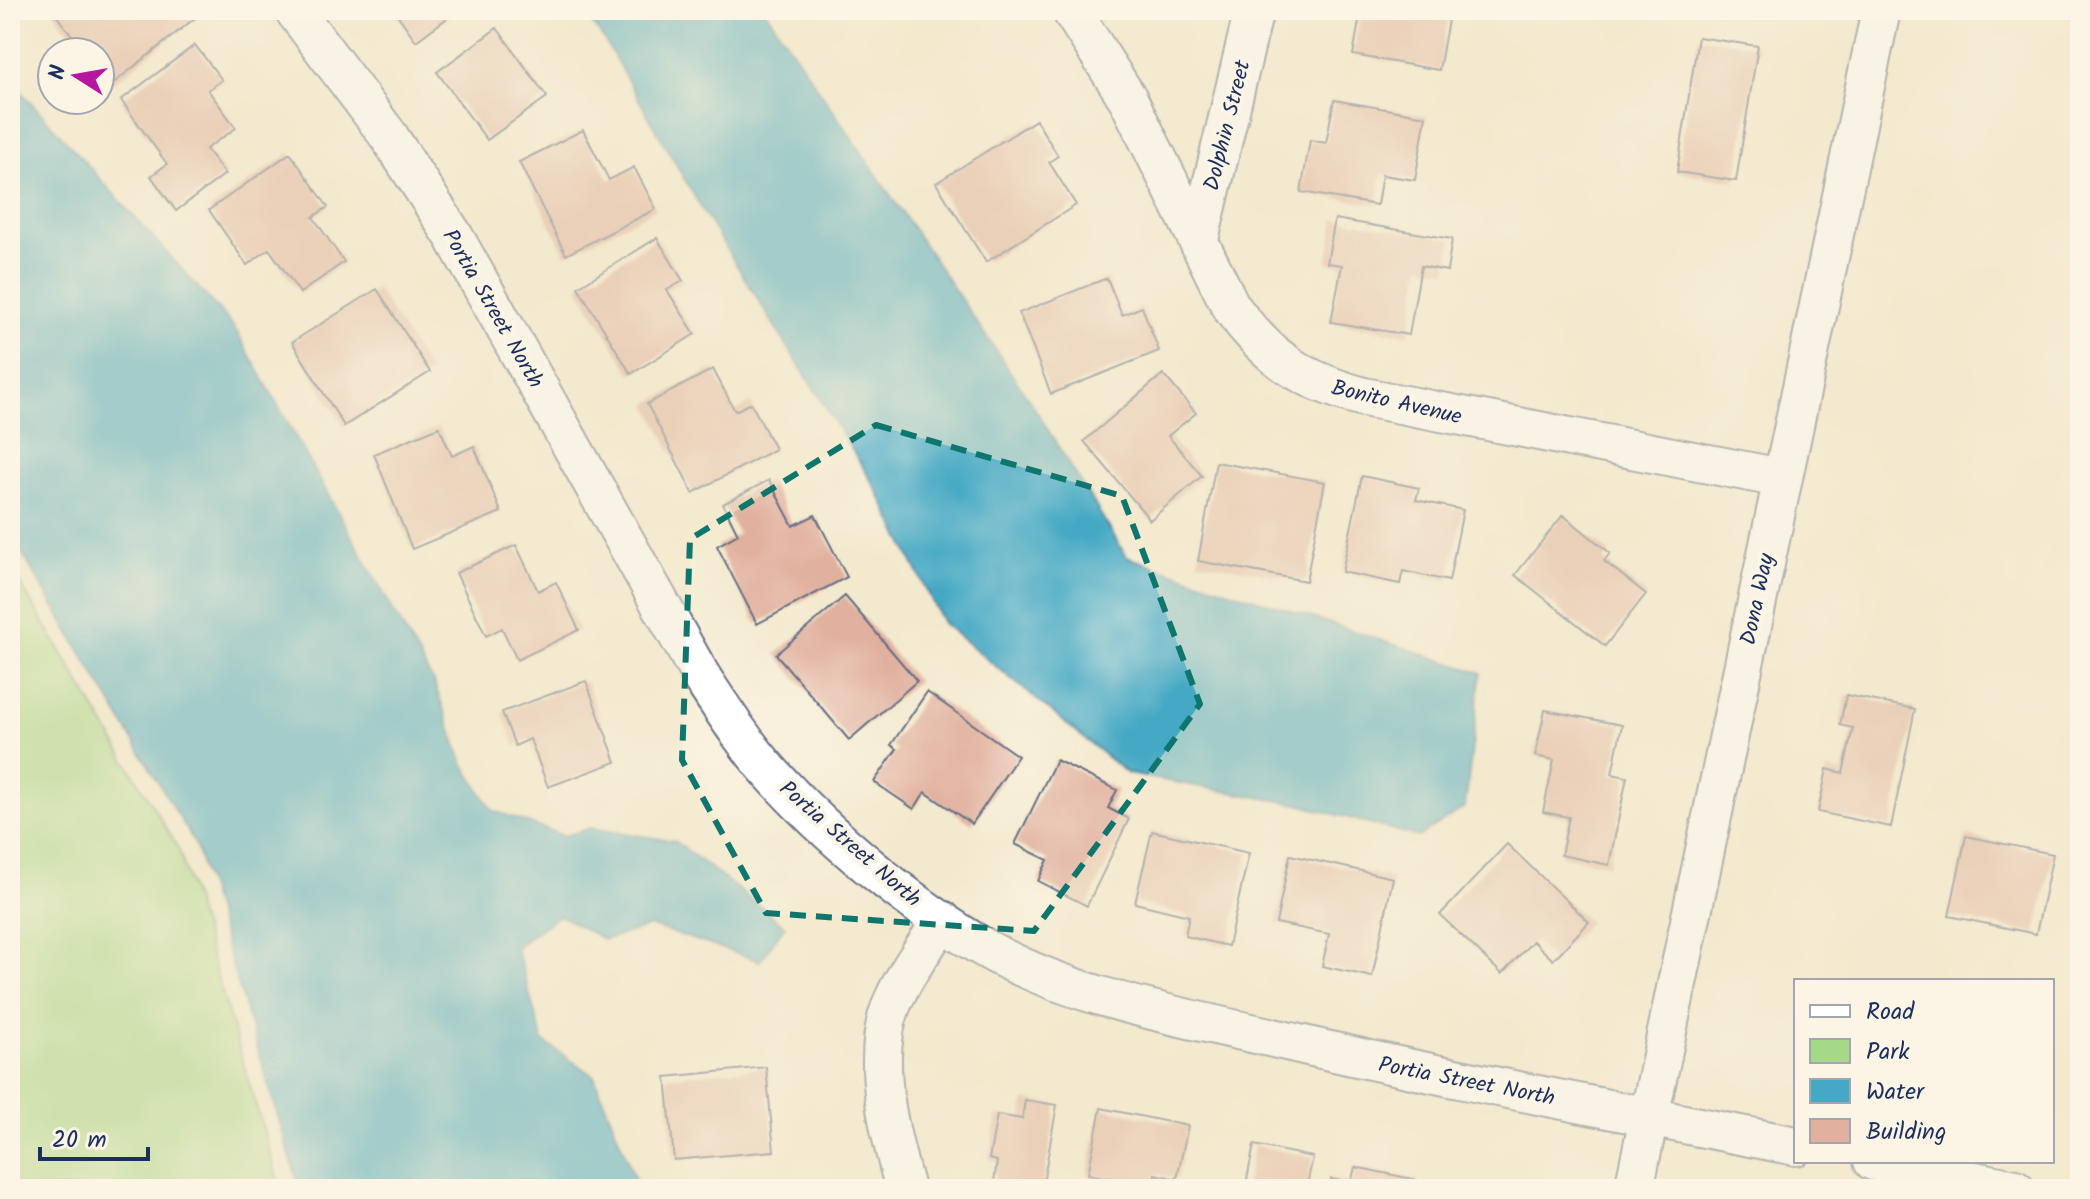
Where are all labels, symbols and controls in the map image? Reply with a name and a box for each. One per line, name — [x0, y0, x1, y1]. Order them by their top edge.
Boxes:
north arrow — [36, 36, 116, 116]
street label: Dolphin Street — [1195, 56, 1262, 195]
text: N — [40, 62, 77, 83]
street label: Portia Street North — [432, 223, 552, 396]
street label: Bonito Avenue — [1328, 371, 1465, 435]
street label: Dona Way — [1732, 550, 1785, 649]
street label: Portia Street North — [770, 773, 928, 917]
legend — [1794, 979, 2054, 1163]
text: Road — [1866, 993, 1915, 1032]
text: Park — [1866, 1033, 1910, 1072]
street label: Portia Street North — [1375, 1048, 1558, 1117]
text: Water — [1866, 1073, 1926, 1112]
scale bar — [40, 1111, 148, 1161]
text: Building — [1866, 1113, 1946, 1152]
text: 20 m — [52, 1121, 107, 1160]

